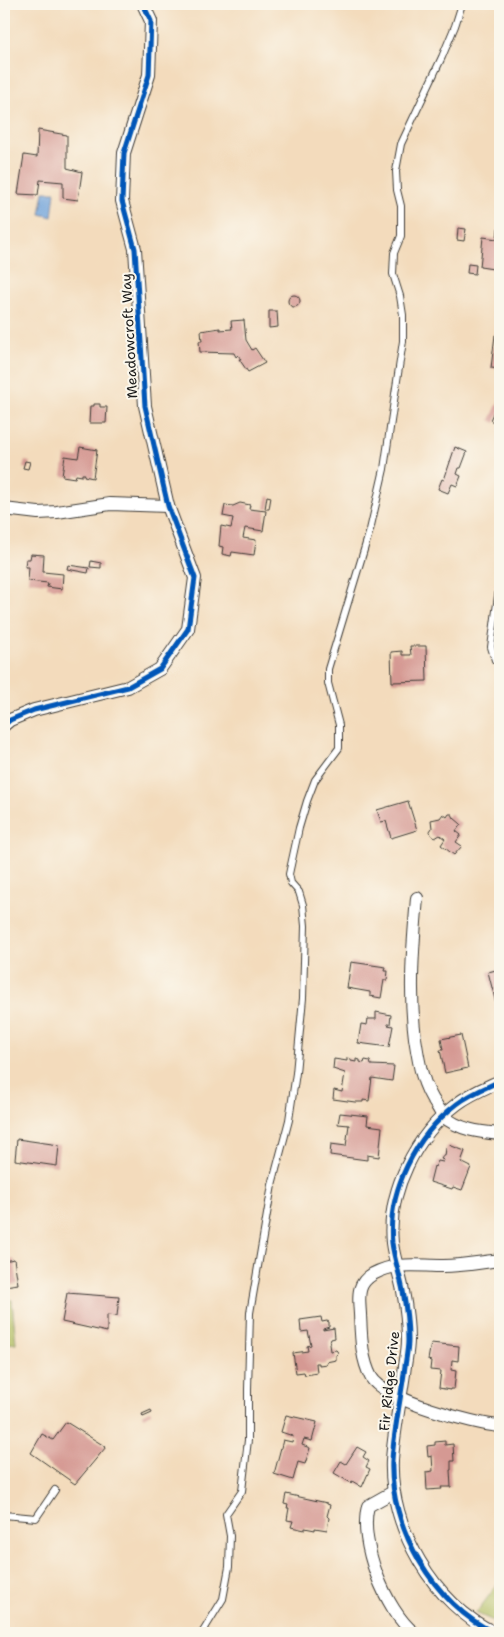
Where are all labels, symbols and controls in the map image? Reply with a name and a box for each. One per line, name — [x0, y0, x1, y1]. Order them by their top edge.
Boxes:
street label: Meadowcroft Way — [117, 273, 141, 399]
street label: Fir Ridge Drive — [375, 1330, 403, 1432]

